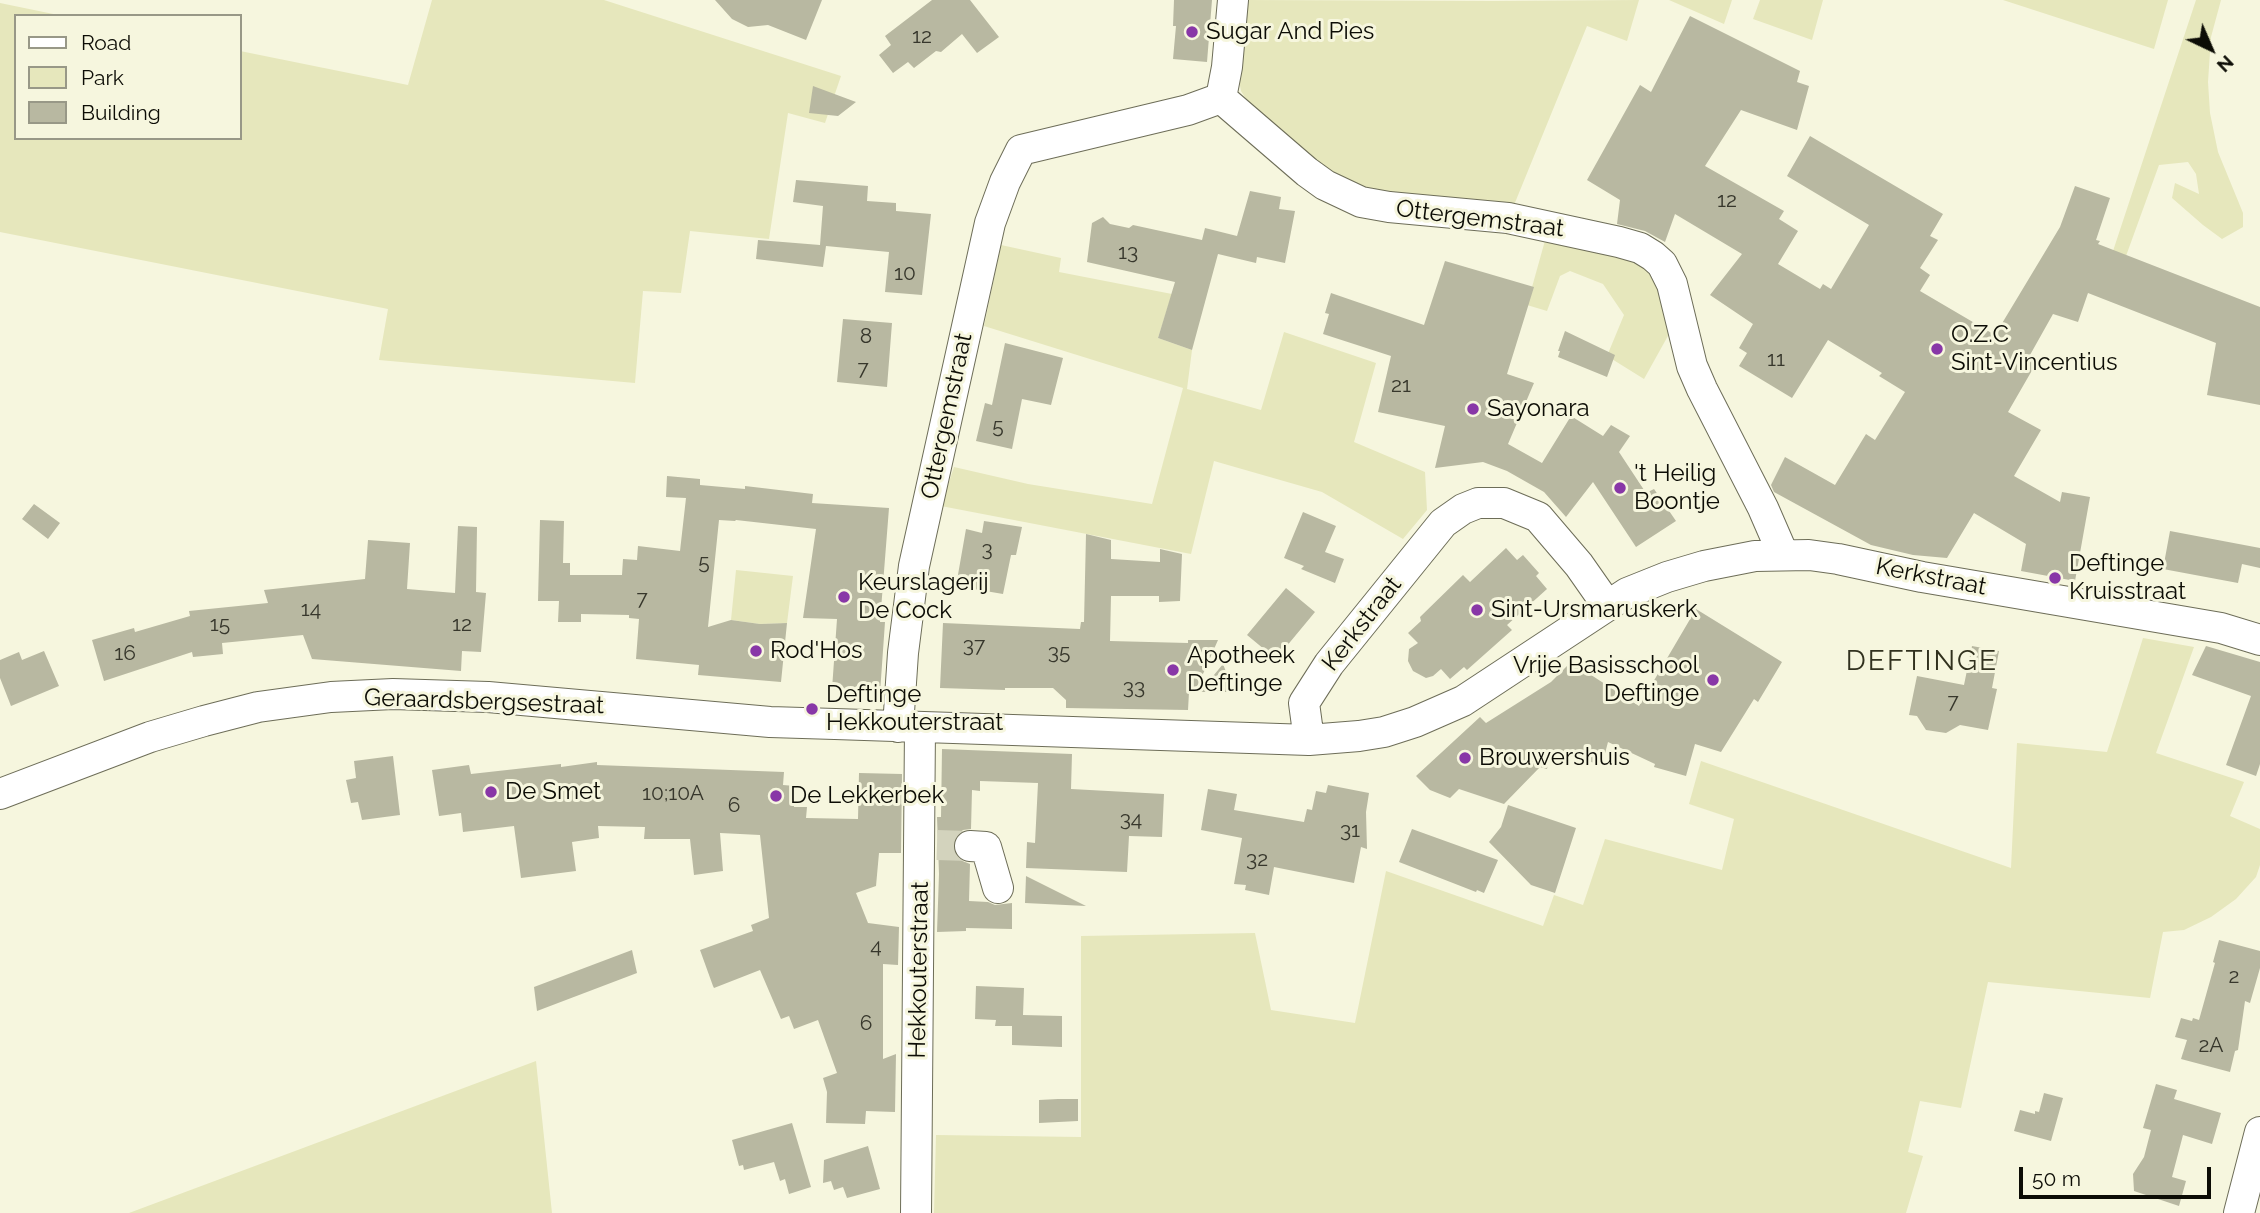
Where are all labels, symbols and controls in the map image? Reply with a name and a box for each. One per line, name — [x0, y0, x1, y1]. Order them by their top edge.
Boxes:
legend — [14, 14, 242, 140]
north arrow — [2176, 14, 2246, 84]
place label: Sugar And Pies — [1206, 18, 1374, 46]
house number: 12 — [912, 24, 932, 50]
marker: Sugar And Pies — [1184, 24, 1200, 40]
text: Road — [81, 30, 131, 55]
text: N — [2213, 51, 2238, 77]
text: Park — [81, 65, 124, 90]
text: Building — [81, 100, 161, 125]
house number: 12 — [1717, 188, 1737, 214]
street label: Ottergemstraat — [1394, 194, 1566, 244]
house number: 13 — [1118, 240, 1138, 266]
house number: 10 — [894, 261, 916, 287]
place label: O.Z.C Sint-Vincentius — [1951, 321, 2118, 377]
house number: 8 — [860, 324, 872, 350]
street label: Ottergemstraat — [915, 330, 979, 502]
marker: O.Z.C Sint-Vincentius — [1929, 341, 1945, 357]
house number: 11 — [1767, 347, 1785, 373]
house number: 7 — [857, 356, 869, 382]
house number: 21 — [1391, 373, 1411, 399]
place label: Sayonara — [1487, 395, 1590, 423]
marker: Sayonara — [1465, 401, 1481, 417]
house number: 5 — [992, 414, 1004, 440]
place label: 't Heilig Boontje — [1634, 460, 1720, 516]
marker: 't Heilig Boontje — [1612, 480, 1628, 496]
house number: 3 — [981, 537, 993, 563]
house number: 5 — [698, 550, 710, 576]
place label: Deftinge Kruisstraat — [2069, 550, 2186, 606]
street label: Kerkstraat — [1873, 552, 1989, 602]
place label: Keurslagerij De Cock — [858, 569, 989, 625]
marker: Deftinge Kruisstraat — [2047, 570, 2063, 586]
street label: Kerkstraat — [1316, 571, 1408, 677]
house number: 7 — [636, 586, 648, 612]
marker: Keurslagerij De Cock — [836, 589, 852, 605]
place label: Sint-Ursmaruskerk — [1491, 596, 1697, 624]
house number: 14 — [301, 597, 321, 623]
marker: Sint-Ursmaruskerk — [1469, 602, 1485, 618]
house number: 15 — [210, 612, 230, 638]
house number: 12 — [452, 612, 472, 638]
house number: 37 — [963, 633, 985, 659]
place label: Rod'Hos — [770, 637, 863, 665]
house number: 35 — [1048, 640, 1070, 666]
house number: 16 — [114, 641, 136, 667]
place label: Apotheek Deftinge — [1187, 642, 1295, 698]
marker: Rod'Hos — [748, 643, 764, 659]
district label: DEFTINGE — [1847, 645, 1997, 679]
place label: Vrije Basisschool Deftinge — [1513, 652, 1699, 708]
marker: Apotheek Deftinge — [1165, 662, 1181, 678]
marker: Vrije Basisschool Deftinge — [1705, 672, 1721, 688]
house number: 33 — [1123, 675, 1145, 701]
place label: Deftinge Hekkouterstraat — [826, 681, 1003, 737]
street label: Geraardsbergsestraat — [364, 683, 604, 721]
house number: 7 — [1947, 689, 1959, 715]
marker: Deftinge Hekkouterstraat — [804, 701, 820, 717]
place label: Brouwershuis — [1479, 744, 1630, 772]
marker: Brouwershuis — [1457, 750, 1473, 766]
place label: De Smet — [505, 778, 601, 806]
house number: 10;10A — [642, 781, 704, 807]
place label: De Lekkerbek — [790, 782, 944, 810]
marker: De Smet — [483, 784, 499, 800]
marker: De Lekkerbek — [768, 788, 784, 804]
house number: 6 — [728, 793, 740, 819]
house number: 34 — [1120, 807, 1142, 833]
house number: 31 — [1340, 818, 1360, 844]
house number: 32 — [1246, 847, 1268, 873]
street label: Hekkouterstraat — [903, 881, 935, 1059]
house number: 4 — [870, 934, 882, 960]
house number: 2 — [2229, 964, 2239, 990]
house number: 6 — [860, 1011, 872, 1037]
house number: 2A — [2198, 1033, 2224, 1059]
scale bar — [2022, 1154, 2214, 1198]
text: 50 m — [2032, 1166, 2081, 1191]

